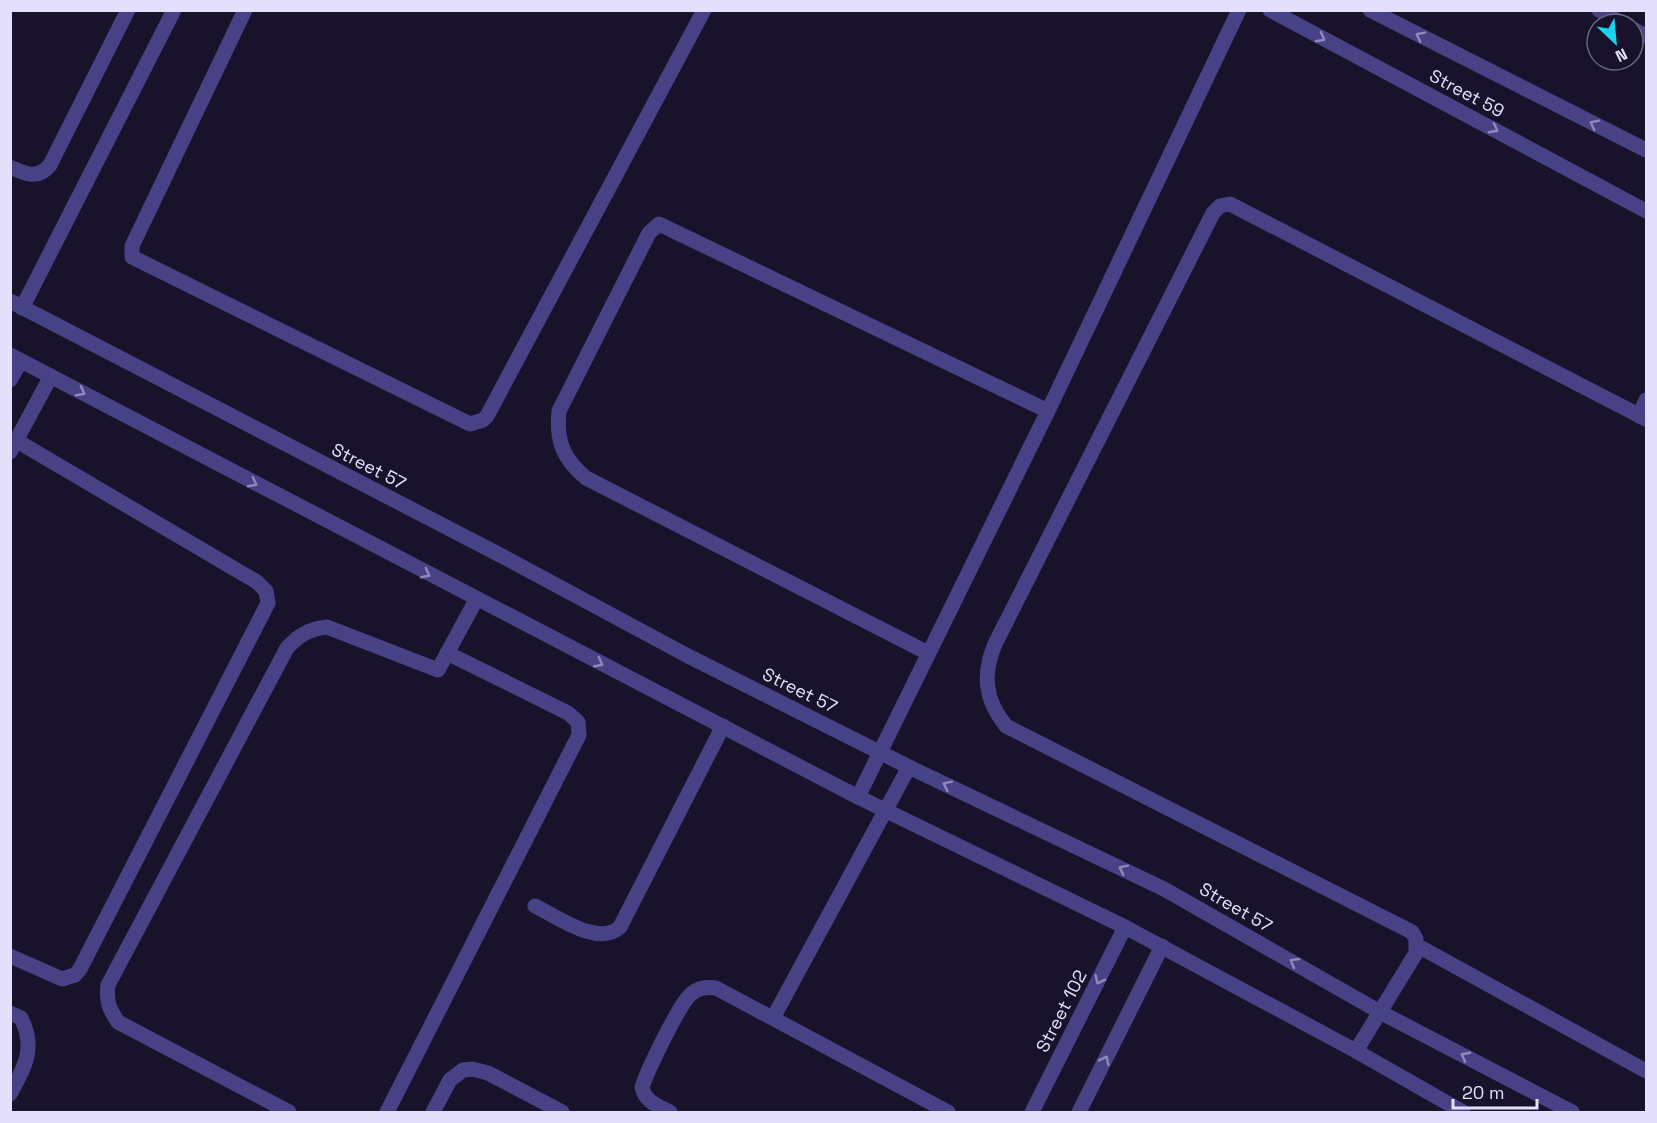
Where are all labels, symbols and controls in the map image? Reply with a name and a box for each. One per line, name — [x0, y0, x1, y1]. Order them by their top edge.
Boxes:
north arrow — [1585, 12, 1645, 72]
one-way arrow — [1315, 31, 1326, 42]
one-way arrow — [1416, 32, 1427, 43]
text: N — [1612, 43, 1631, 67]
street label: Street 59 — [1426, 64, 1508, 122]
one-way arrow — [1590, 119, 1601, 131]
one-way arrow — [1487, 122, 1498, 133]
one-way arrow — [75, 385, 85, 396]
street label: Street 57 — [328, 438, 410, 494]
one-way arrow — [247, 476, 258, 487]
one-way arrow — [420, 567, 430, 578]
one-way arrow — [593, 656, 604, 667]
street label: Street 57 — [759, 662, 841, 718]
one-way arrow — [942, 780, 953, 792]
one-way arrow — [1118, 864, 1129, 876]
street label: Street 57 — [1195, 877, 1277, 937]
one-way arrow — [1290, 958, 1300, 970]
street label: Street 102 — [1030, 966, 1092, 1056]
one-way arrow — [1095, 973, 1106, 984]
one-way arrow — [1461, 1052, 1471, 1063]
one-way arrow — [1098, 1055, 1110, 1066]
scale bar — [1453, 1072, 1537, 1110]
text: 20 m — [1462, 1081, 1505, 1104]

